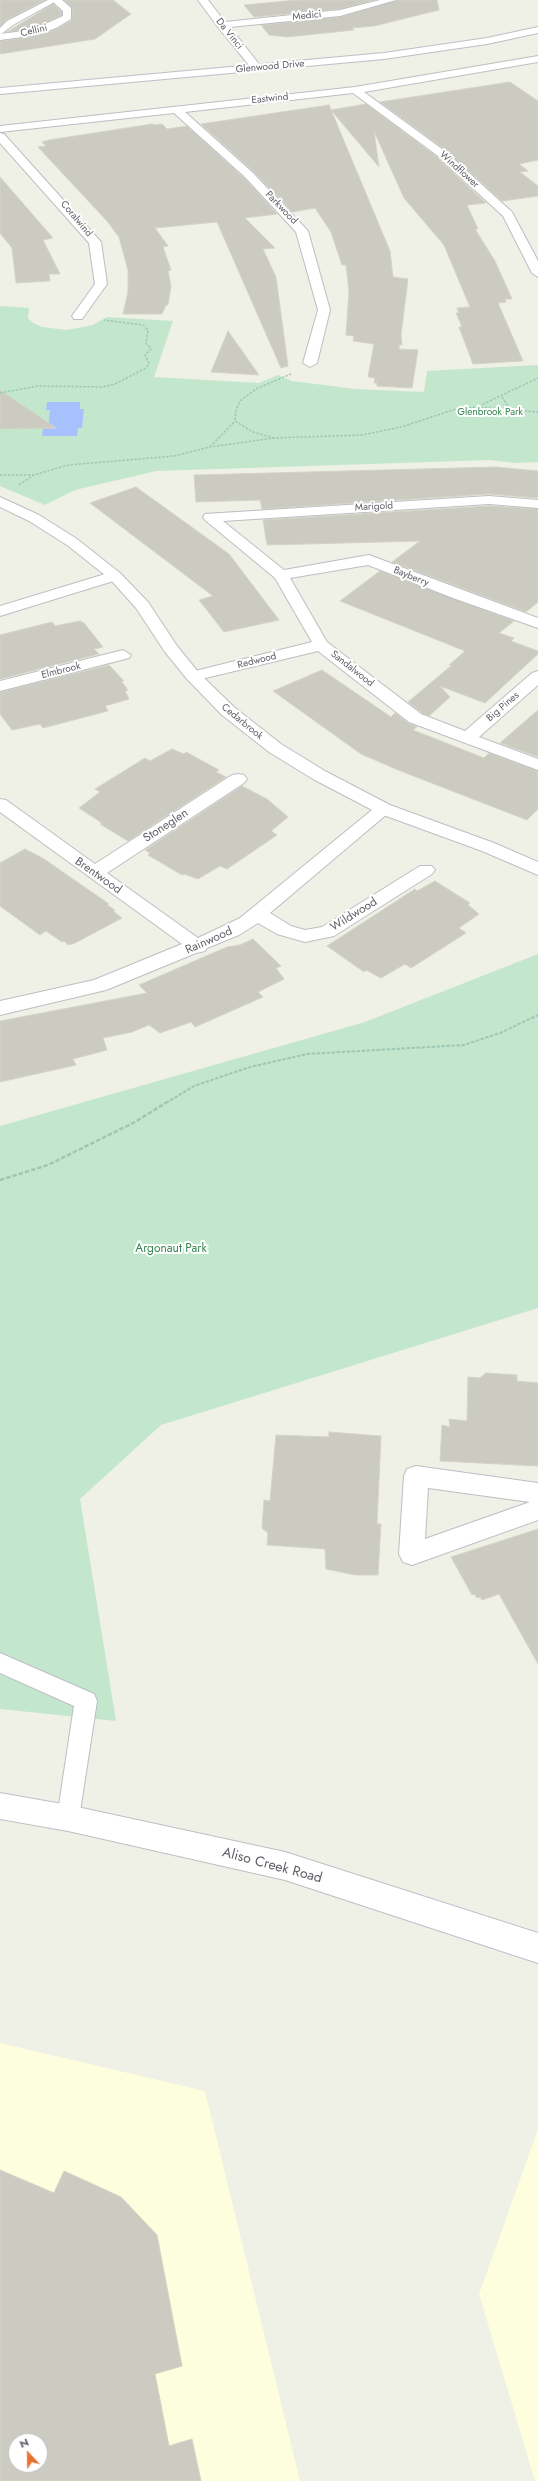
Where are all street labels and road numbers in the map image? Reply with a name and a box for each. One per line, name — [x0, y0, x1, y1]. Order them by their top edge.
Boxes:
street label: Medici — [292, 9, 322, 23]
street label: Da Vinci — [213, 16, 245, 52]
street label: Cellini — [19, 22, 49, 40]
street label: Glenwood Drive — [235, 58, 305, 76]
street label: Eastwind — [251, 91, 289, 107]
street label: Windflower — [437, 149, 481, 191]
street label: Parkwood — [262, 189, 300, 227]
street label: Coralwind — [58, 199, 94, 239]
street label: Marigold — [355, 500, 393, 514]
street label: Bayberry — [392, 564, 430, 590]
street label: Sandalwood — [328, 648, 376, 690]
street label: Redwood — [236, 650, 278, 672]
street label: Elmbrook — [40, 660, 82, 682]
street label: Big Pines — [484, 690, 522, 724]
street label: Cedarbrook — [219, 702, 265, 742]
street label: Stoneglen — [141, 806, 191, 846]
street label: Brentwood — [72, 855, 124, 897]
street label: Wildwood — [328, 895, 380, 935]
street label: Rainwood — [183, 924, 235, 958]
street label: Aliso Creek Road — [220, 1845, 324, 1887]

